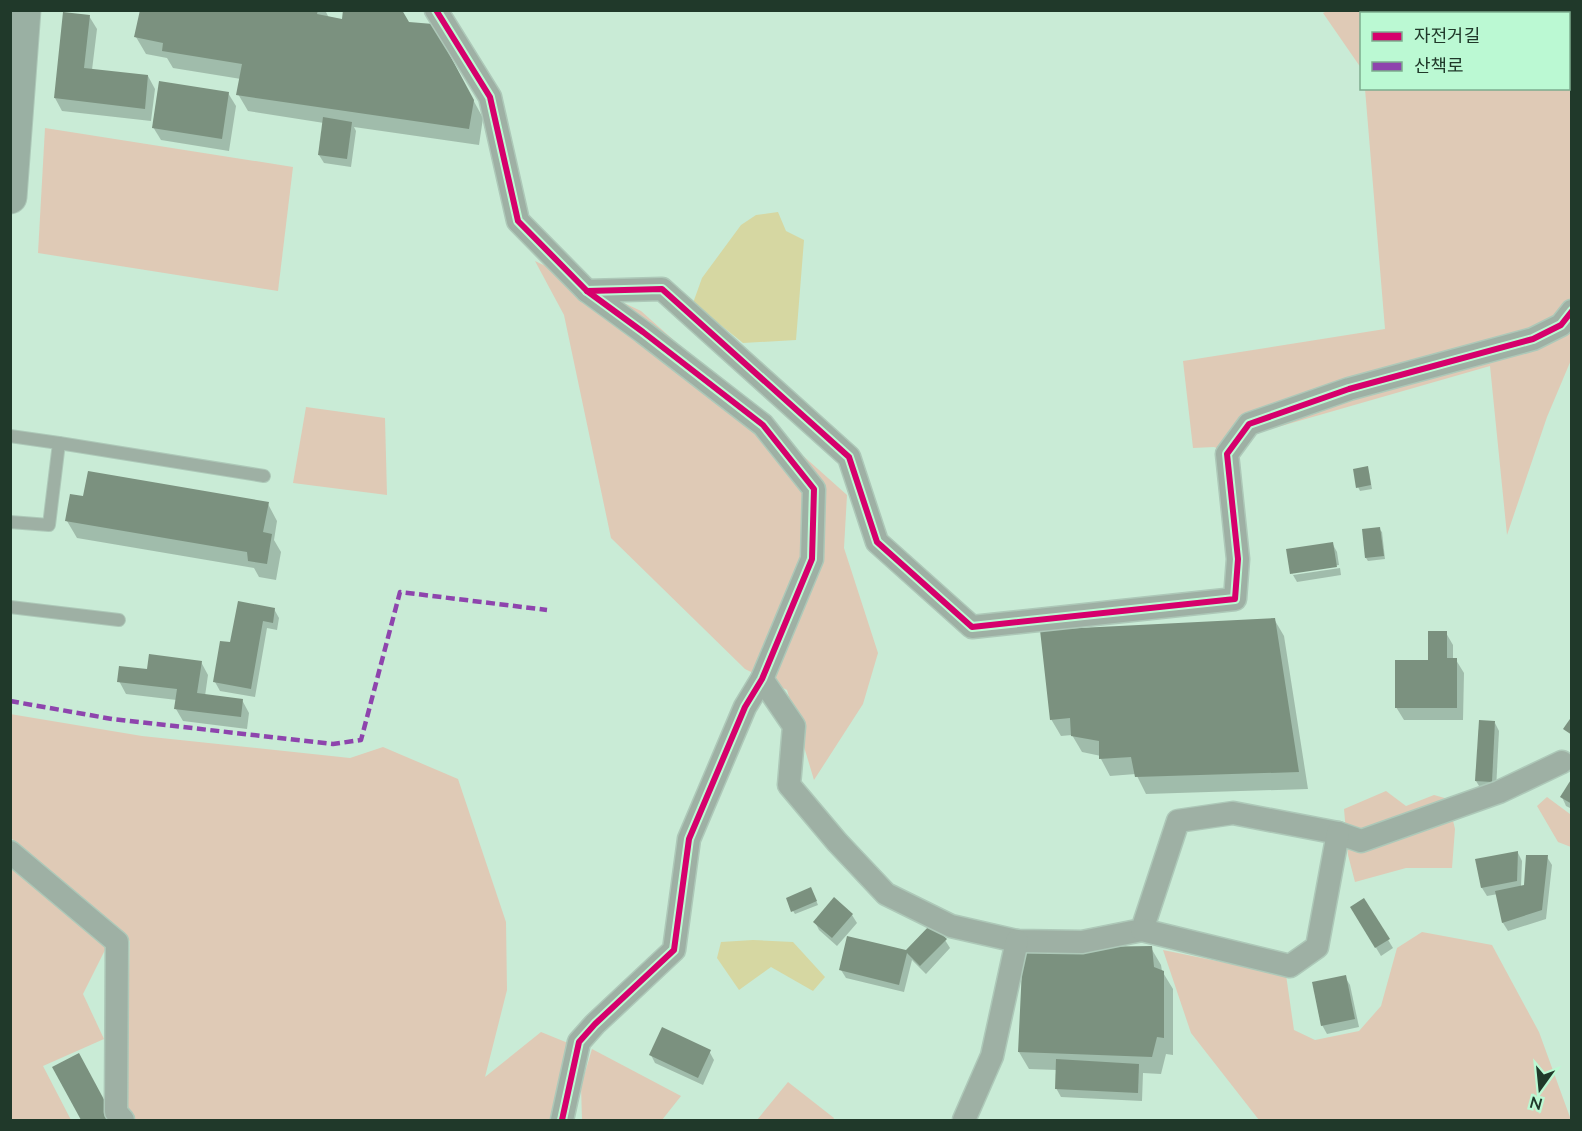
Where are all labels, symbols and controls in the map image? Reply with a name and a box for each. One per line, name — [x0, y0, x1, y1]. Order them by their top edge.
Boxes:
legend — [1360, 12, 1570, 90]
text: 자전거길 — [1414, 24, 1480, 46]
text: 산책로 — [1414, 54, 1464, 76]
north arrow — [1510, 1059, 1570, 1119]
text: N — [1528, 1093, 1544, 1115]

